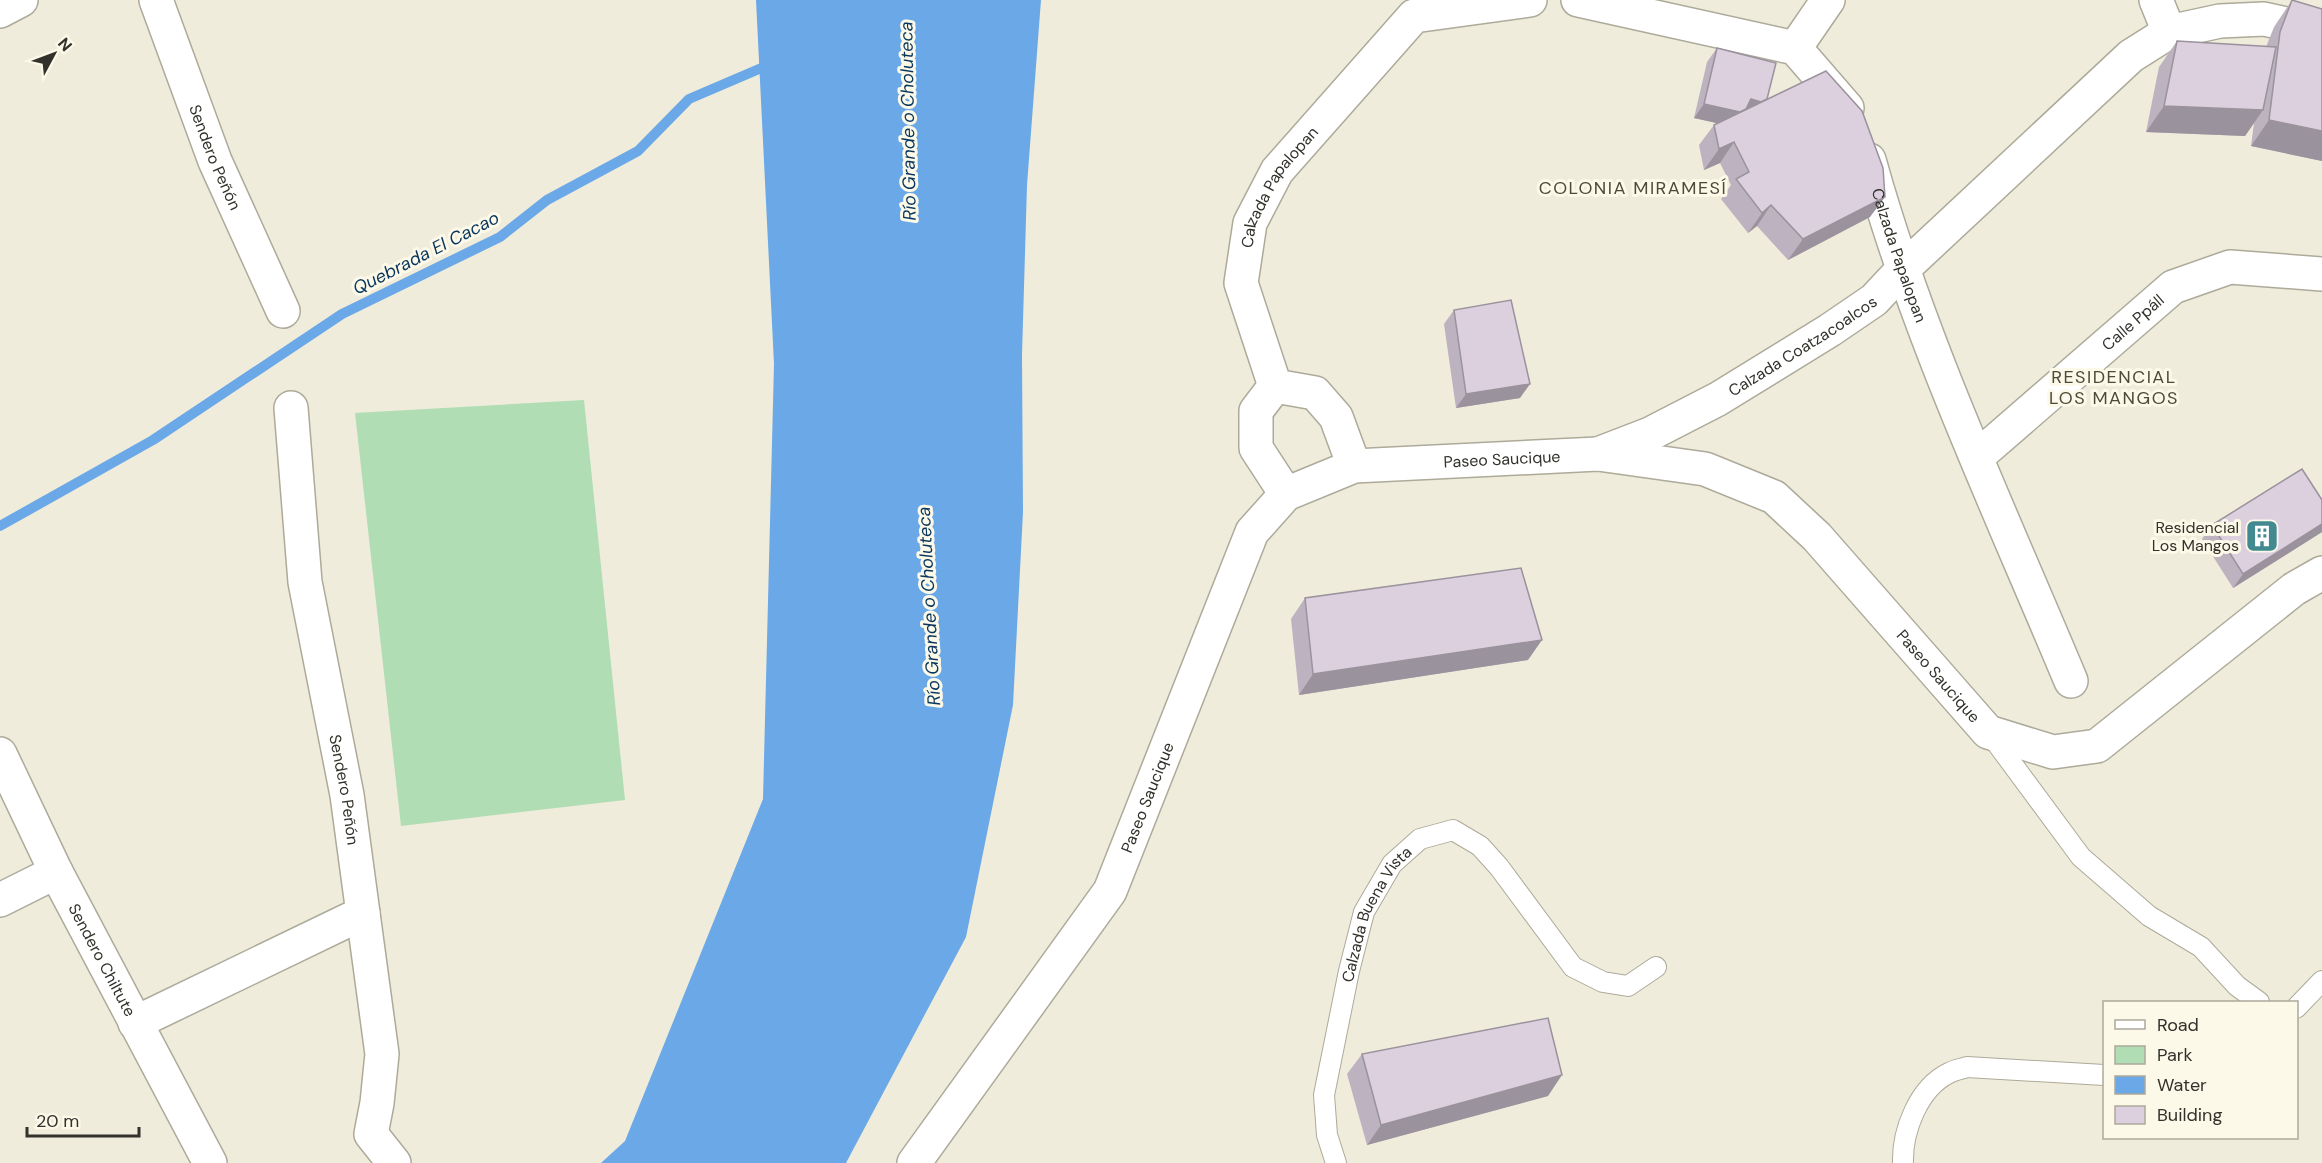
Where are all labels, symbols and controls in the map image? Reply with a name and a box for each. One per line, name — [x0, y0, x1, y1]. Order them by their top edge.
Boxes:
water label: Río Grande o Choluteca — [894, 21, 922, 221]
north arrow — [24, 24, 84, 84]
text: N — [53, 33, 77, 56]
street label: Sendero Peñón — [184, 102, 246, 213]
street label: Calzada Papalopan — [1236, 122, 1323, 249]
district label: COLONIA MIRAMESÍ — [1539, 176, 1727, 200]
street label: Calzada Papalopan — [1867, 186, 1931, 325]
water label: Quebrada El Cacao — [349, 206, 503, 300]
street label: Calle Ppáll — [2097, 290, 2168, 355]
street label: Calzada Coatzacoalcos — [1724, 291, 1881, 401]
district label: RESIDENCIAL LOS MANGOS — [2049, 365, 2179, 410]
street label: Paseo Saucique — [1443, 446, 1561, 473]
water label: Río Grande o Choluteca — [912, 506, 946, 706]
place label: Residencial Los Mangos — [2152, 517, 2239, 556]
building icon: Residencial Los Mangos — [2244, 518, 2280, 554]
street label: Paseo Saucique — [1892, 625, 1985, 727]
street label: Sendero Peñón — [324, 733, 364, 846]
street label: Paseo Saucique — [1116, 739, 1179, 856]
street label: Calzada Buena Vista — [1337, 841, 1416, 984]
street label: Sendero Chiltute — [64, 900, 141, 1020]
legend — [2103, 1001, 2298, 1139]
text: Road — [2157, 1013, 2199, 1037]
text: Park — [2157, 1043, 2193, 1067]
text: Water — [2157, 1073, 2207, 1097]
scale bar — [27, 1100, 140, 1138]
text: Building — [2157, 1103, 2222, 1127]
text: 20 m — [36, 1109, 79, 1133]

